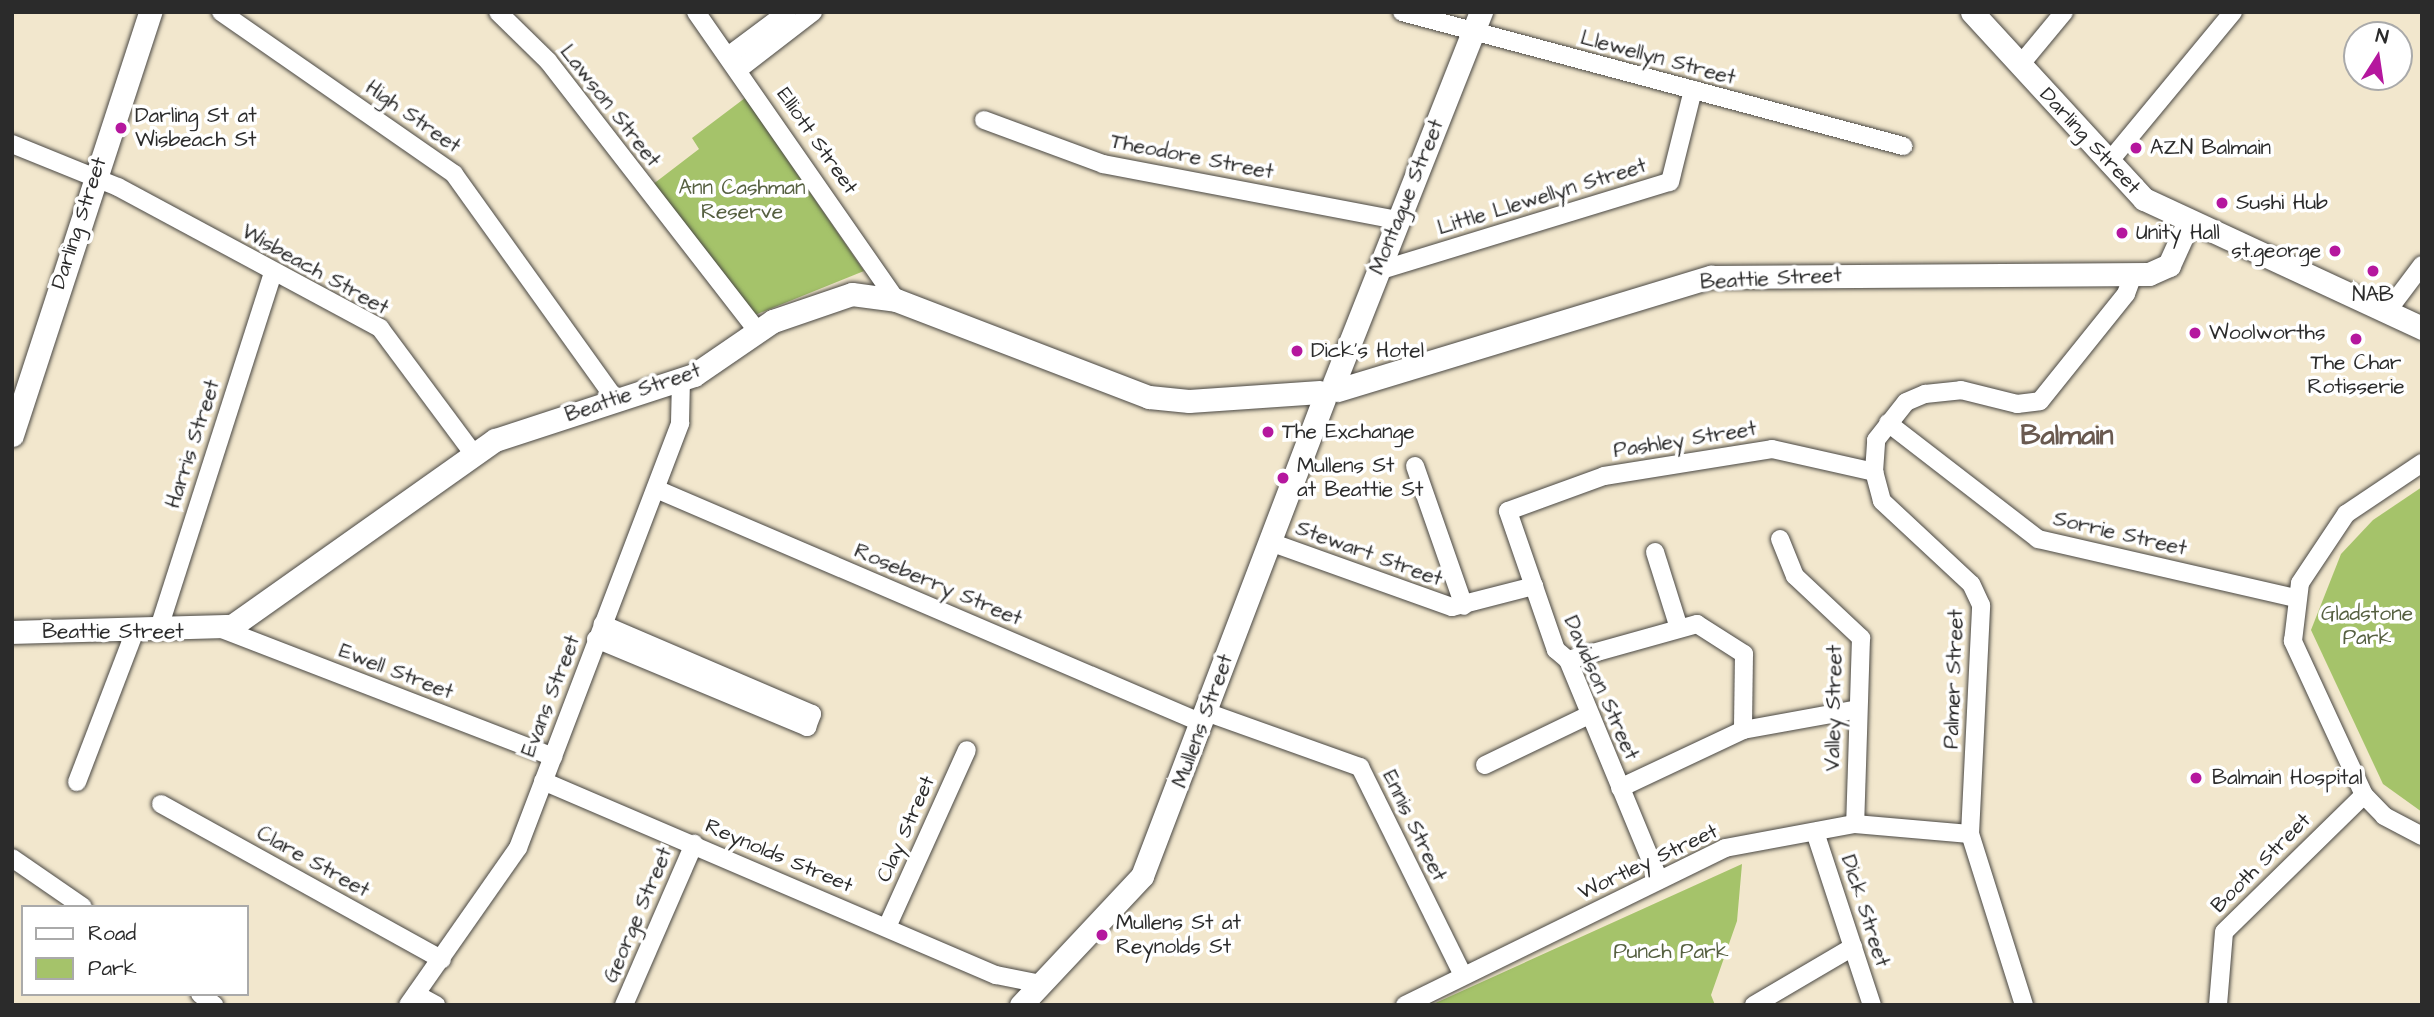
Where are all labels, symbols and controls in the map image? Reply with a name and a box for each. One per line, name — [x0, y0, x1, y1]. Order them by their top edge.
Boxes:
north arrow — [2343, 21, 2413, 91]
text: N — [2373, 22, 2391, 51]
street label: Llewellyn Street — [1578, 25, 1738, 91]
street label: Lawson Street — [554, 40, 666, 172]
street label: High Street — [361, 75, 465, 159]
street label: Darling Street — [2034, 82, 2146, 200]
street label: Elliott Street — [771, 83, 863, 199]
place label: Darling St at Wisbeach St — [135, 103, 257, 153]
street label: Montague Street — [1364, 116, 1450, 278]
marker: Darling St at Wisbeach St — [113, 120, 129, 136]
street label: Theodore Street — [1108, 129, 1276, 185]
place label: AZN Balmain — [2150, 135, 2271, 161]
marker: AZN Balmain — [2128, 140, 2144, 156]
street label: Little Llewellyn Street — [1434, 153, 1650, 241]
street label: Darling Street — [46, 154, 112, 292]
park label: Ann Cashman Reserve — [679, 175, 805, 225]
place label: Sushi Hub — [2236, 190, 2328, 216]
marker: Sushi Hub — [2214, 195, 2230, 211]
street label: Wisbeach Street — [237, 219, 393, 321]
place label: Unity Hall — [2136, 220, 2220, 246]
marker: Unity Hall — [2114, 225, 2130, 241]
place label: st.george — [2231, 238, 2321, 264]
marker: st.george — [2327, 243, 2343, 259]
street label: Beattie Street — [1700, 263, 1842, 295]
marker: NAB — [2365, 263, 2381, 279]
place label: NAB — [2352, 282, 2394, 308]
place label: Woolworths — [2209, 320, 2325, 346]
marker: Woolworths — [2187, 325, 2203, 341]
marker: The Char Rotisserie — [2348, 331, 2364, 347]
place label: Dick's Hotel — [1311, 338, 1424, 364]
marker: Dick's Hotel — [1289, 343, 1305, 359]
place label: The Char Rotisserie — [2307, 350, 2405, 400]
street label: Beattie Street — [562, 358, 704, 428]
street label: Harris Street — [160, 377, 226, 511]
street label: Pashley Street — [1612, 416, 1758, 464]
place label: The Exchange — [1282, 419, 1415, 445]
district label: Balmain — [2021, 419, 2113, 453]
marker: The Exchange — [1260, 424, 1276, 440]
place label: Mullens St at Beattie St — [1297, 453, 1423, 503]
marker: Mullens St at Beattie St — [1275, 470, 1291, 486]
street label: Sorrie Street — [2051, 506, 2189, 562]
street label: Stewart Street — [1292, 516, 1446, 592]
street label: Roseberry Street — [850, 538, 1026, 632]
park label: Gladstone Park — [2321, 601, 2413, 651]
street label: Palmer Street — [1939, 609, 1969, 749]
street label: Davidson Street — [1558, 612, 1644, 764]
street label: Beattie Street — [42, 619, 184, 645]
street label: Evans Street — [516, 632, 586, 760]
street label: Ewell Street — [335, 639, 457, 705]
street label: Valley Street — [1820, 645, 1848, 771]
street label: Mullens Street — [1167, 651, 1239, 791]
place label: Balmain Hospital — [2212, 765, 2362, 791]
street label: Ennis Street — [1376, 766, 1452, 886]
marker: Balmain Hospital — [2186, 768, 2206, 788]
street label: Clay Street — [871, 772, 941, 886]
street label: Booth Street — [2206, 808, 2316, 918]
street label: Reynolds Street — [701, 814, 857, 898]
street label: Wortley Street — [1574, 819, 1722, 905]
street label: Clare Street — [252, 821, 374, 903]
street label: George Street — [598, 843, 678, 987]
street label: Dick Street — [1835, 852, 1895, 970]
legend — [21, 905, 248, 996]
place label: Mullens St at Reynolds St — [1116, 910, 1241, 960]
text: Road — [88, 919, 136, 948]
marker: Mullens St at Reynolds St — [1094, 927, 1110, 943]
park label: Punch Park — [1613, 939, 1729, 965]
text: Park — [88, 954, 137, 983]

